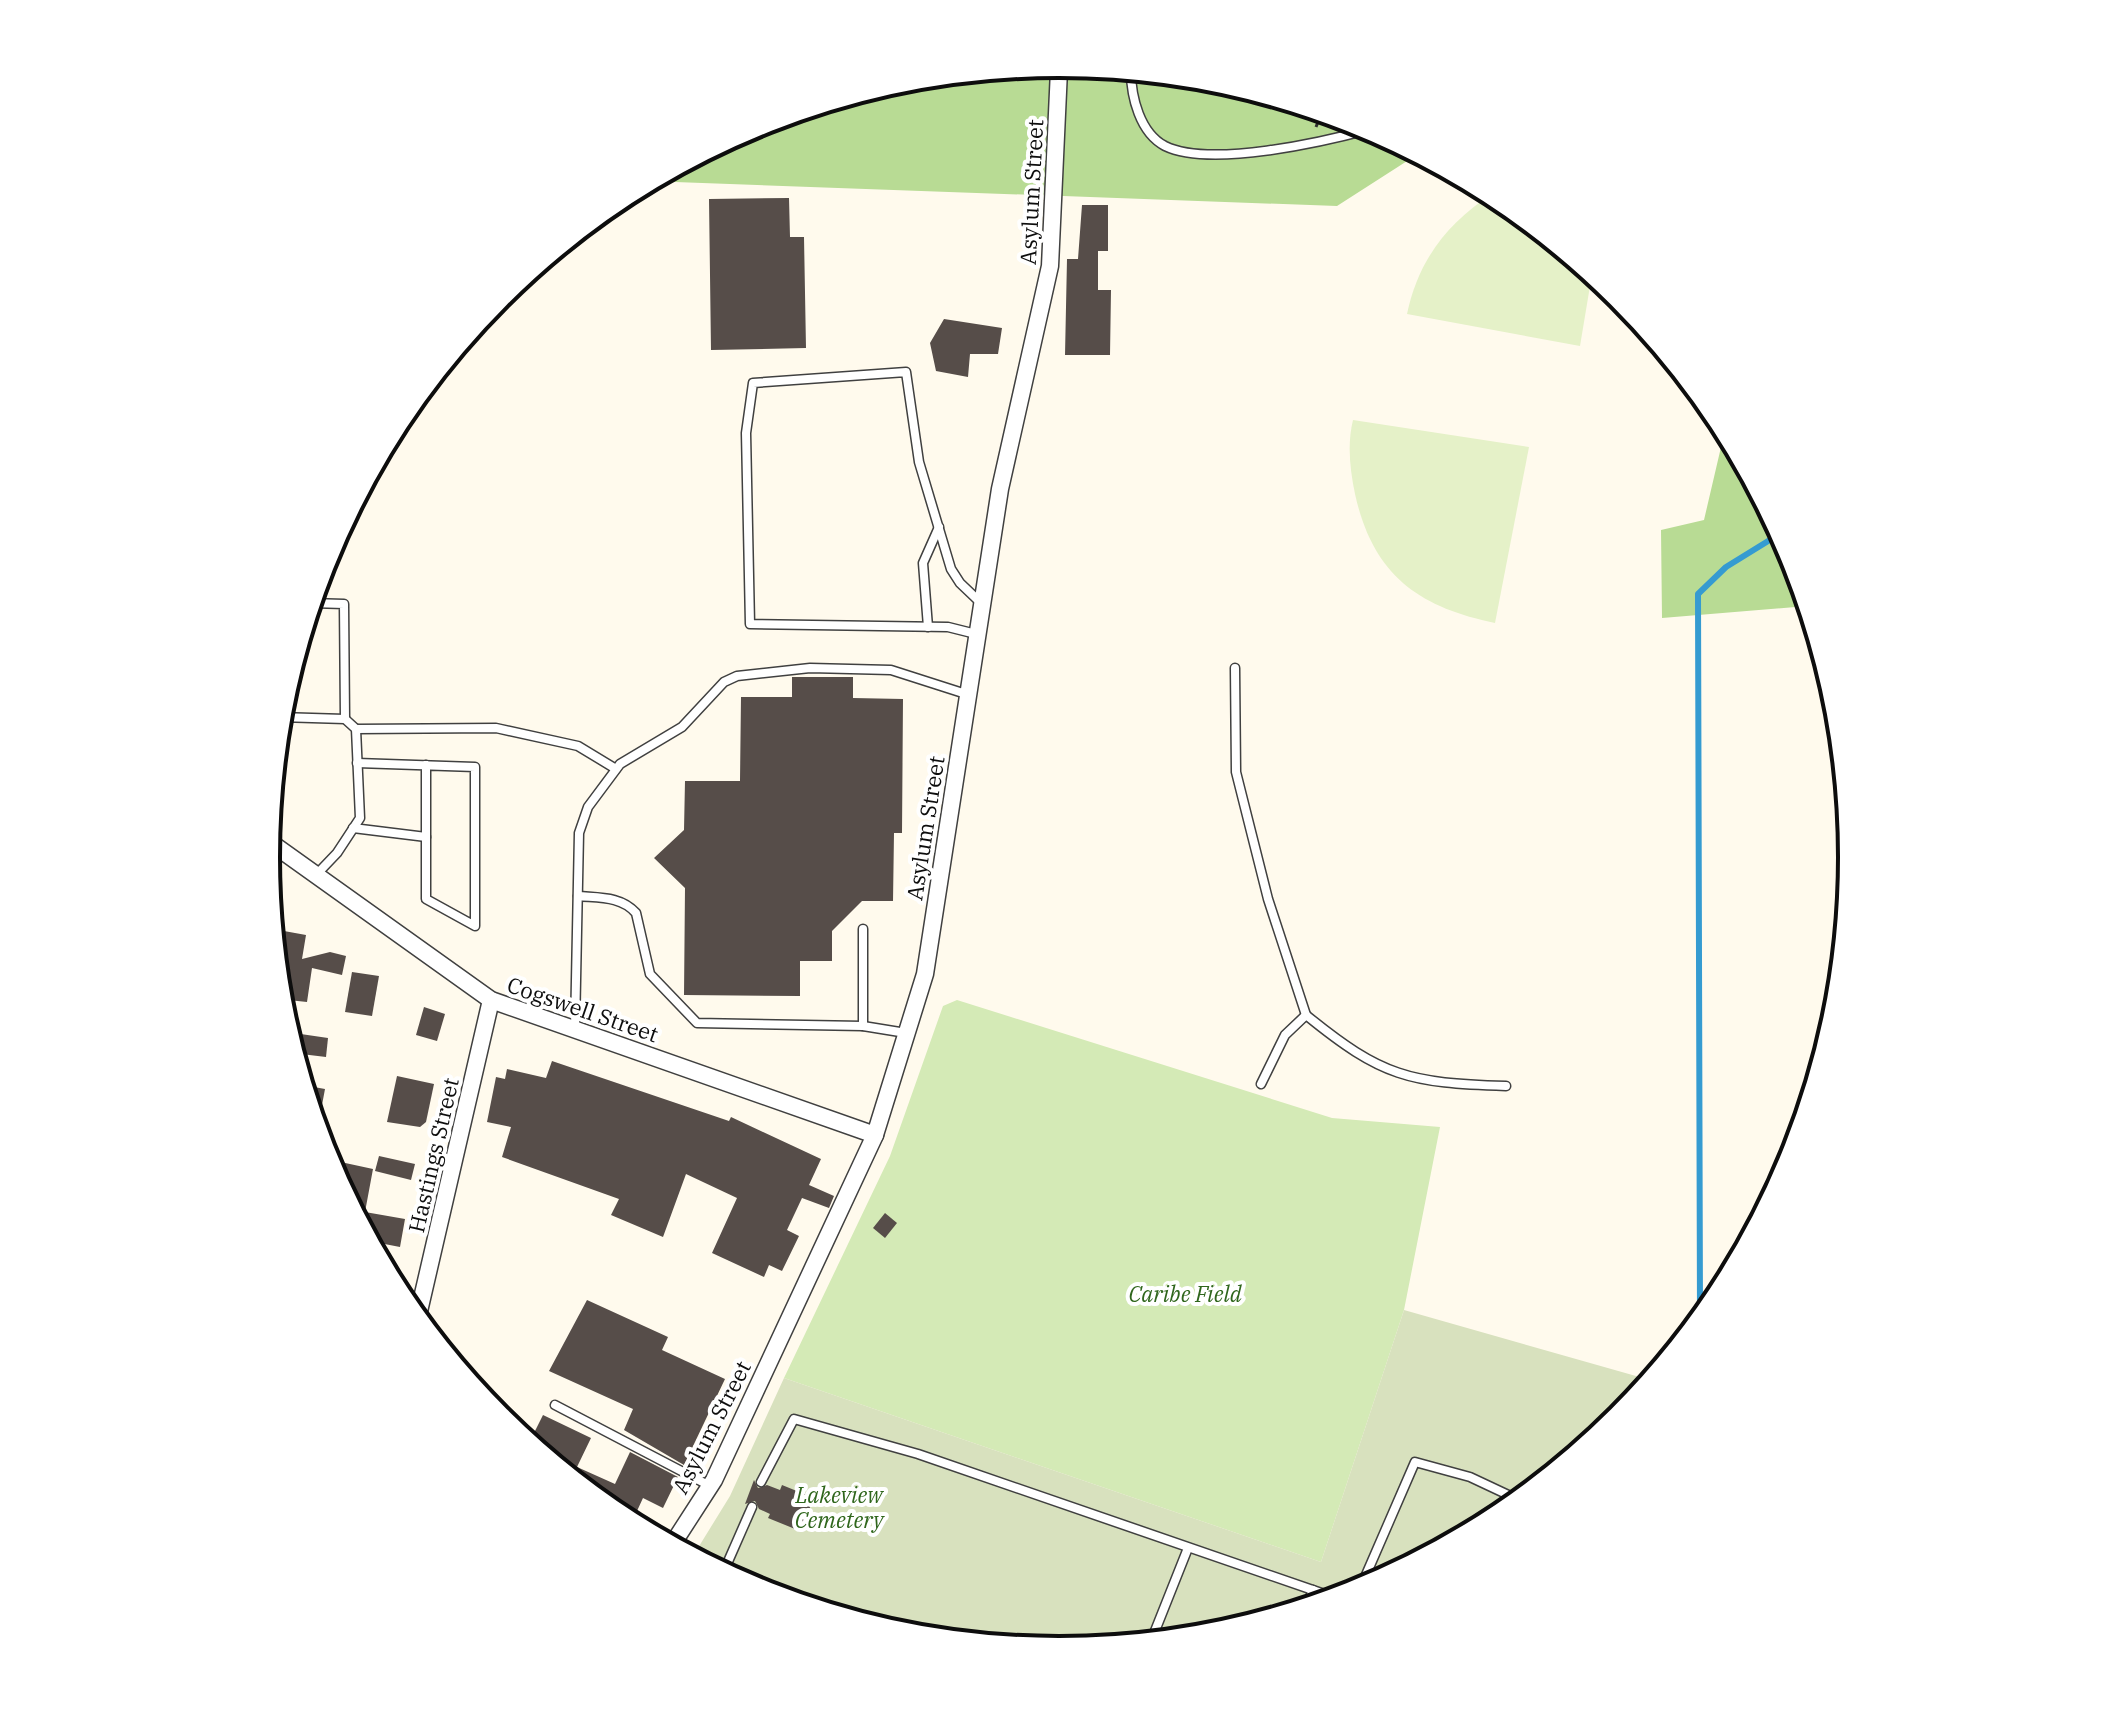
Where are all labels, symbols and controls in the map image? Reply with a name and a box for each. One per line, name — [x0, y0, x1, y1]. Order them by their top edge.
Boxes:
street label: Asylum Street — [1013, 118, 1049, 265]
street label: Asylum Street — [899, 754, 951, 902]
street label: Cogswell Street — [504, 970, 663, 1048]
street label: Hastings Street — [401, 1074, 465, 1235]
park label: Caribe Field — [1128, 1279, 1243, 1308]
street label: Asylum Street — [665, 1355, 757, 1498]
park label: Lakeview Cemetery — [795, 1480, 885, 1534]

